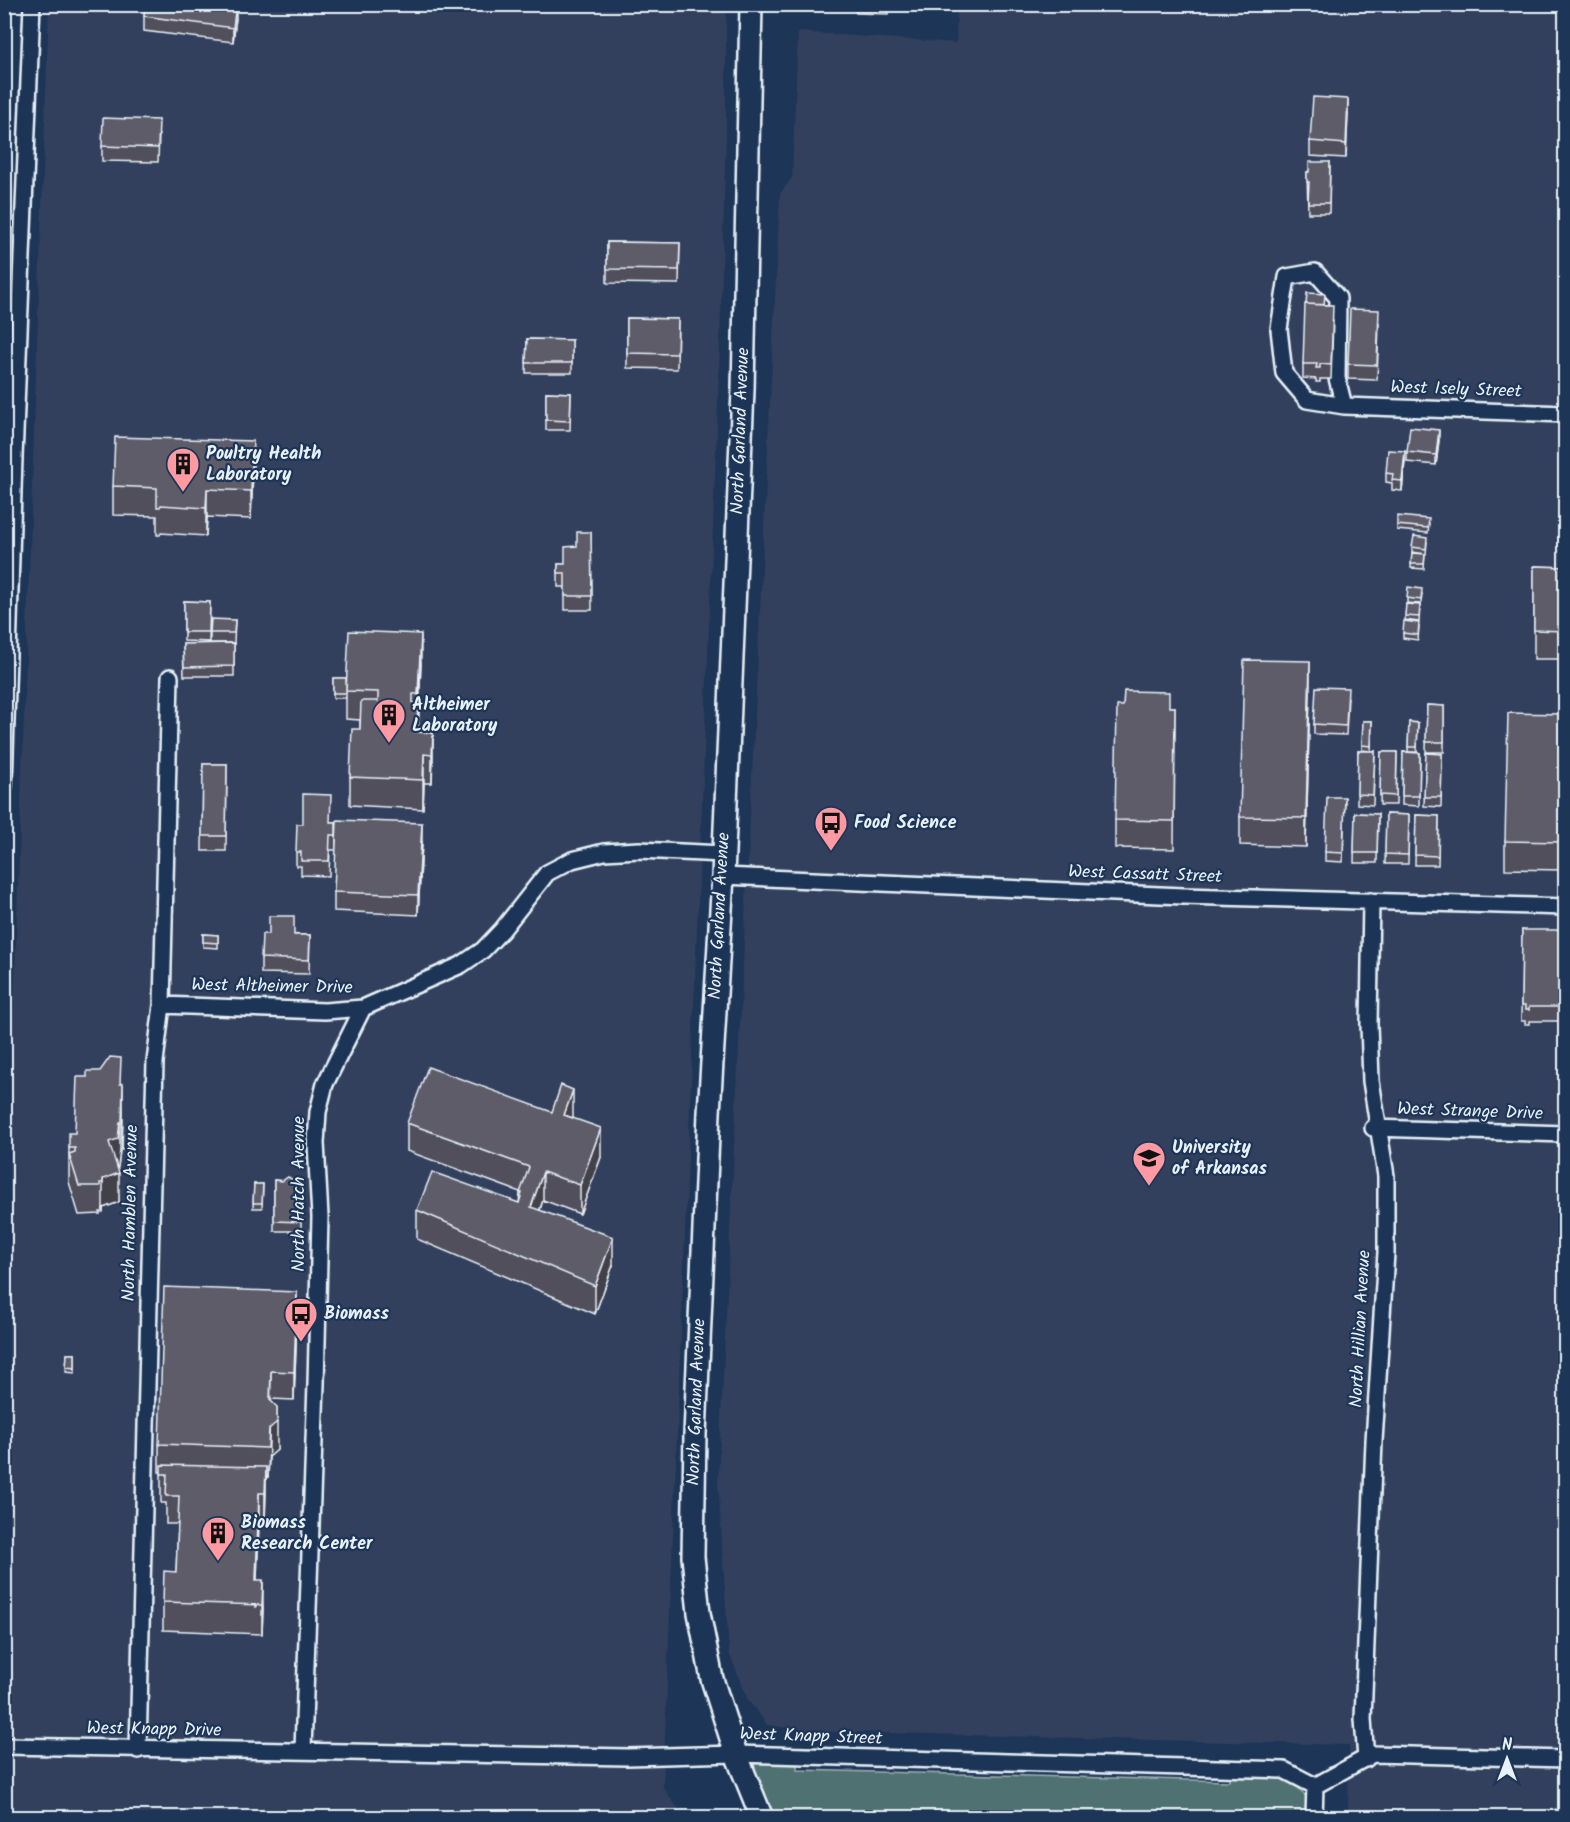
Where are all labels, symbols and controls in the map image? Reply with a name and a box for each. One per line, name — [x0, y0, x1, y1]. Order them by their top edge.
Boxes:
street label: North Garland Avenue — [724, 347, 758, 515]
street label: West Isely Street — [1390, 373, 1523, 407]
place label: Poultry Health Laboratory — [206, 440, 321, 490]
building icon: Poultry Health Laboratory — [165, 446, 201, 493]
place label: Altheimer Laboratory — [412, 691, 498, 741]
building icon: Altheimer Laboratory — [371, 697, 407, 744]
bus stop icon: Food Science — [813, 805, 849, 852]
place label: Food Science — [854, 809, 957, 838]
street label: North Garland Avenue — [701, 832, 739, 1000]
street label: West Cassatt Street — [1068, 858, 1223, 892]
street label: West Altheimer Drive — [191, 971, 353, 1003]
street label: West Strange Drive — [1397, 1095, 1543, 1129]
street label: North Hatch Avenue — [285, 1116, 314, 1272]
street label: North Hamblen Avenue — [115, 1124, 147, 1302]
place label: University of Arkansas — [1172, 1134, 1267, 1184]
school or university icon: University of Arkansas — [1131, 1140, 1167, 1187]
street label: North Hillian Avenue — [1342, 1249, 1380, 1409]
bus stop icon: Biomass — [283, 1296, 319, 1343]
place label: Biomass — [324, 1300, 389, 1329]
street label: North Garland Avenue — [680, 1318, 714, 1486]
place label: Biomass Research Center — [241, 1509, 374, 1559]
building icon: Biomass Research Center — [200, 1515, 236, 1562]
street label: West Knapp Drive — [86, 1714, 222, 1746]
street label: West Knapp Street — [739, 1720, 884, 1754]
north arrow — [1477, 1729, 1537, 1789]
text: N — [1502, 1733, 1512, 1758]

